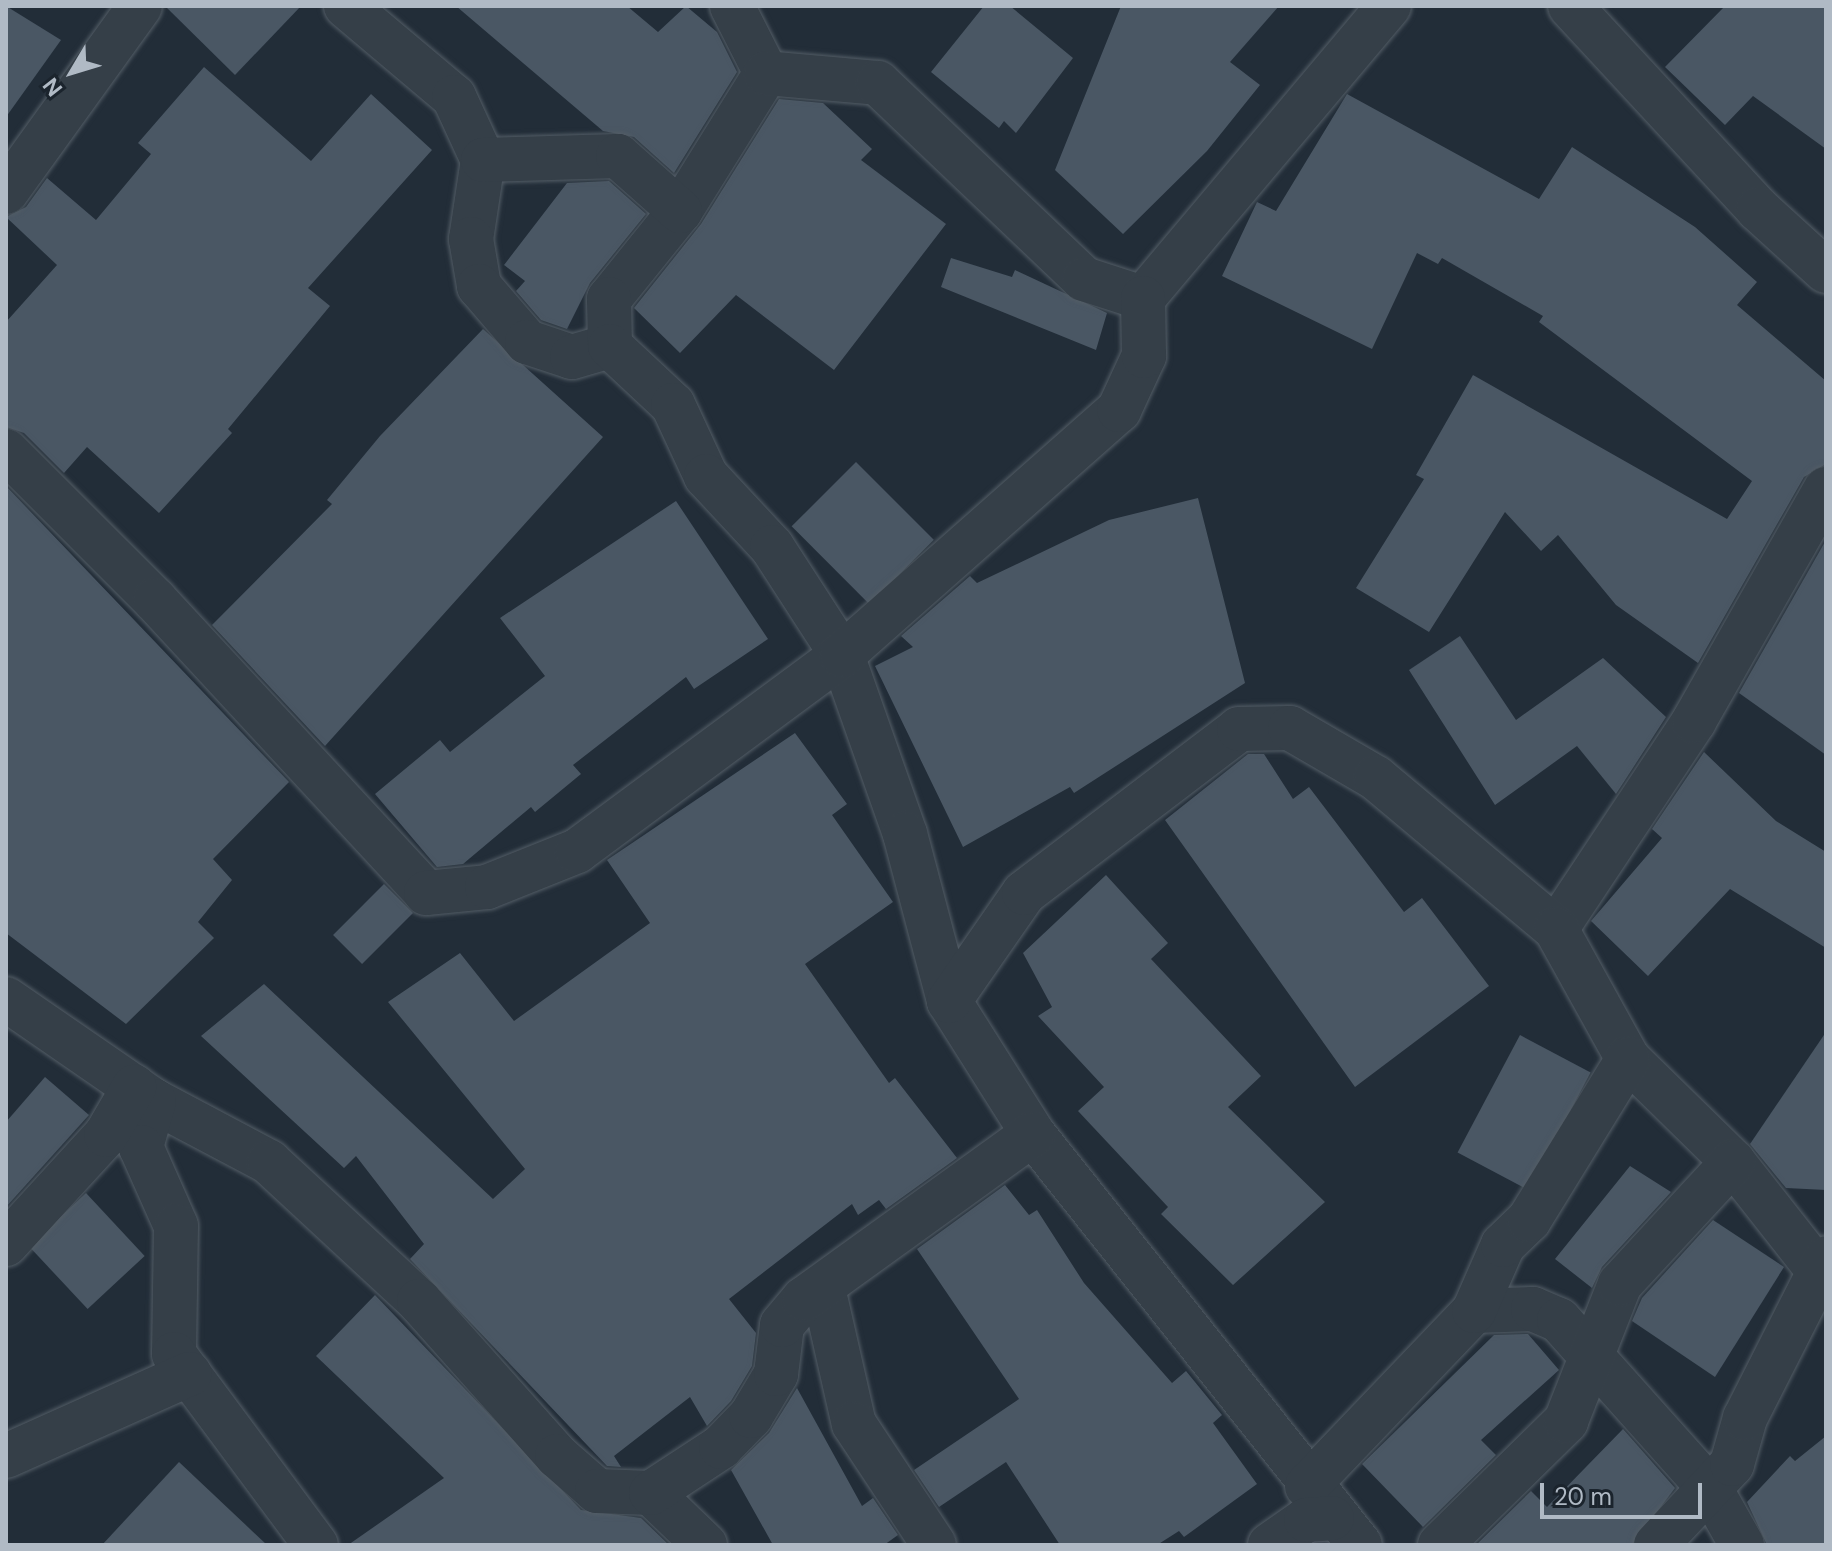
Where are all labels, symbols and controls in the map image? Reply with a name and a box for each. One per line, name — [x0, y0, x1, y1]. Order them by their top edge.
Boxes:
north arrow — [32, 32, 112, 112]
text: N — [36, 72, 69, 102]
scale bar — [1544, 1467, 1706, 1517]
text: 20 m — [1554, 1481, 1612, 1512]

